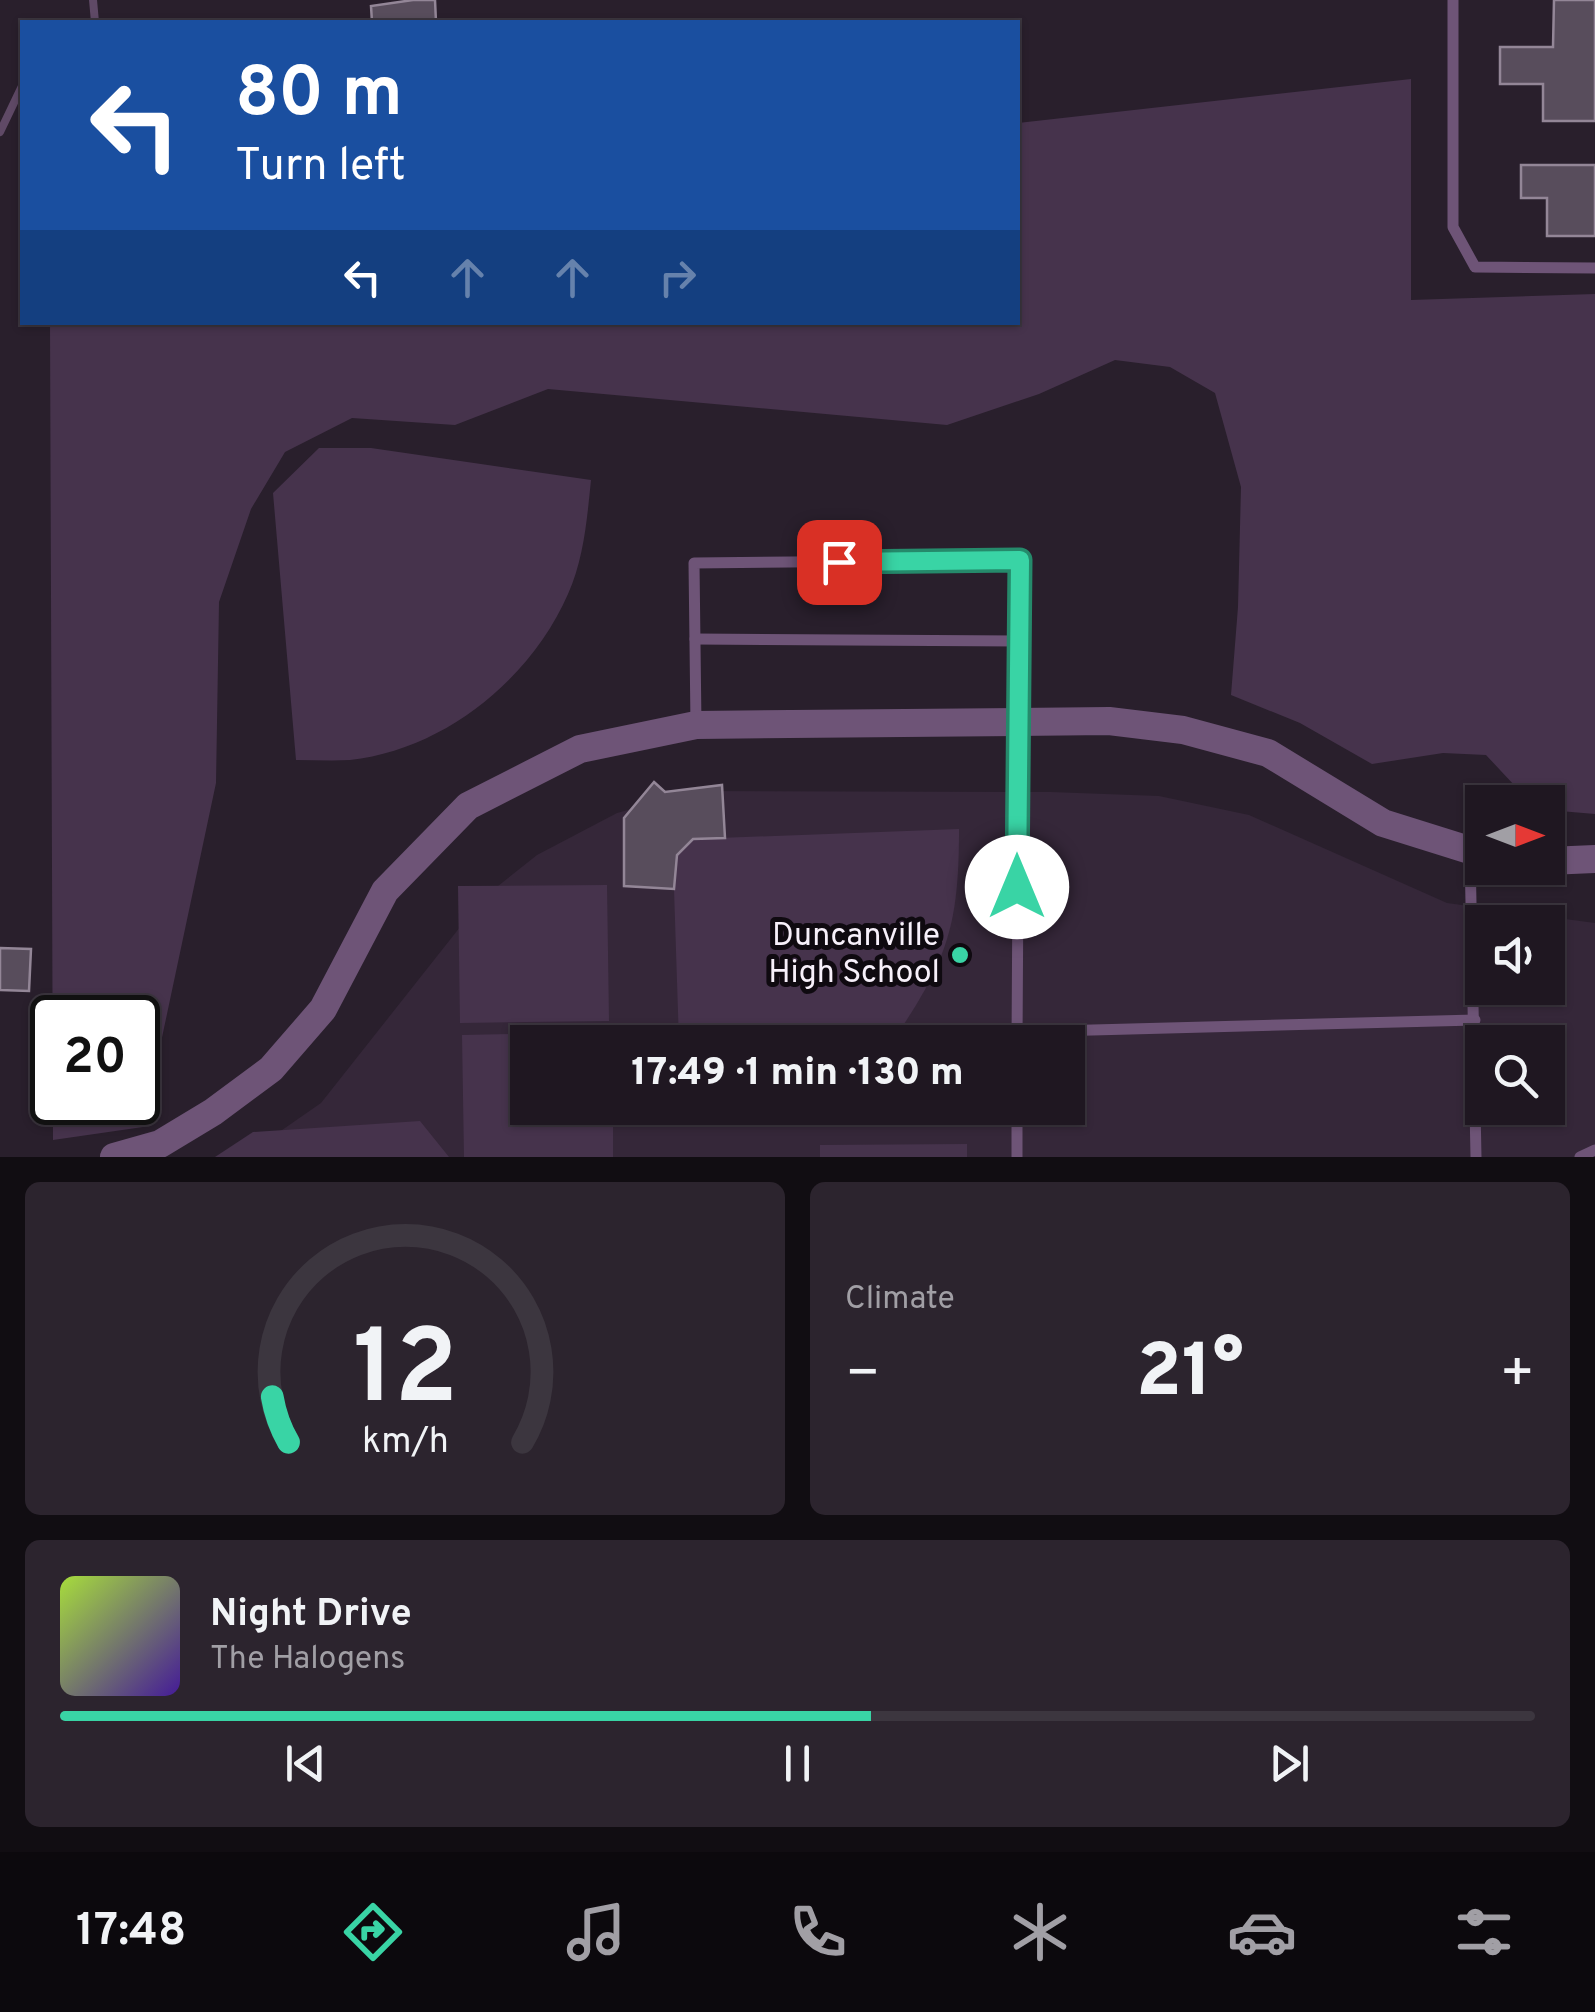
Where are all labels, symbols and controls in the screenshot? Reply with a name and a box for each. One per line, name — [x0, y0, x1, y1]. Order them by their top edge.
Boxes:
text: 80 m — [235, 52, 403, 141]
icon: left — [70, 60, 200, 190]
text: Turn left — [235, 139, 406, 196]
icon: left — [335, 250, 390, 305]
icon: ahead — [440, 250, 495, 305]
icon: ahead — [545, 250, 600, 305]
icon: right — [650, 250, 705, 305]
pin — [797, 520, 882, 605]
icon: arrive — [812, 535, 867, 590]
north arrow — [1465, 785, 1565, 885]
map controls — [1465, 785, 1565, 1125]
position arrow — [965, 835, 1069, 939]
button: sound — [1465, 905, 1565, 1005]
place label: Duncanville High School — [768, 917, 940, 994]
marker: Duncanville High School — [949, 944, 971, 966]
speed limit sign: 20 — [30, 995, 160, 1125]
button: search — [1465, 1025, 1565, 1125]
text: 17:49 · 1 min · 130 m — [631, 1050, 964, 1099]
text: Climate — [845, 1280, 955, 1320]
text: 12 — [352, 1308, 458, 1440]
text: 21° — [1136, 1328, 1244, 1423]
text: − — [845, 1341, 880, 1411]
text: + — [1500, 1341, 1535, 1411]
text: km/h — [362, 1420, 448, 1466]
text: Night Drive — [210, 1591, 412, 1640]
text: The Halogens — [210, 1640, 405, 1680]
icon: previous — [278, 1736, 333, 1791]
icon: pause — [770, 1736, 825, 1791]
icon: next — [1262, 1736, 1317, 1791]
icon: directions — [338, 1897, 408, 1967]
icon: music — [561, 1897, 631, 1967]
icon: phone — [783, 1897, 853, 1967]
icon: climate — [1005, 1897, 1075, 1967]
icon: car — [1227, 1897, 1297, 1967]
icon: filters — [1449, 1897, 1519, 1967]
text: 17:48 — [76, 1904, 186, 1961]

